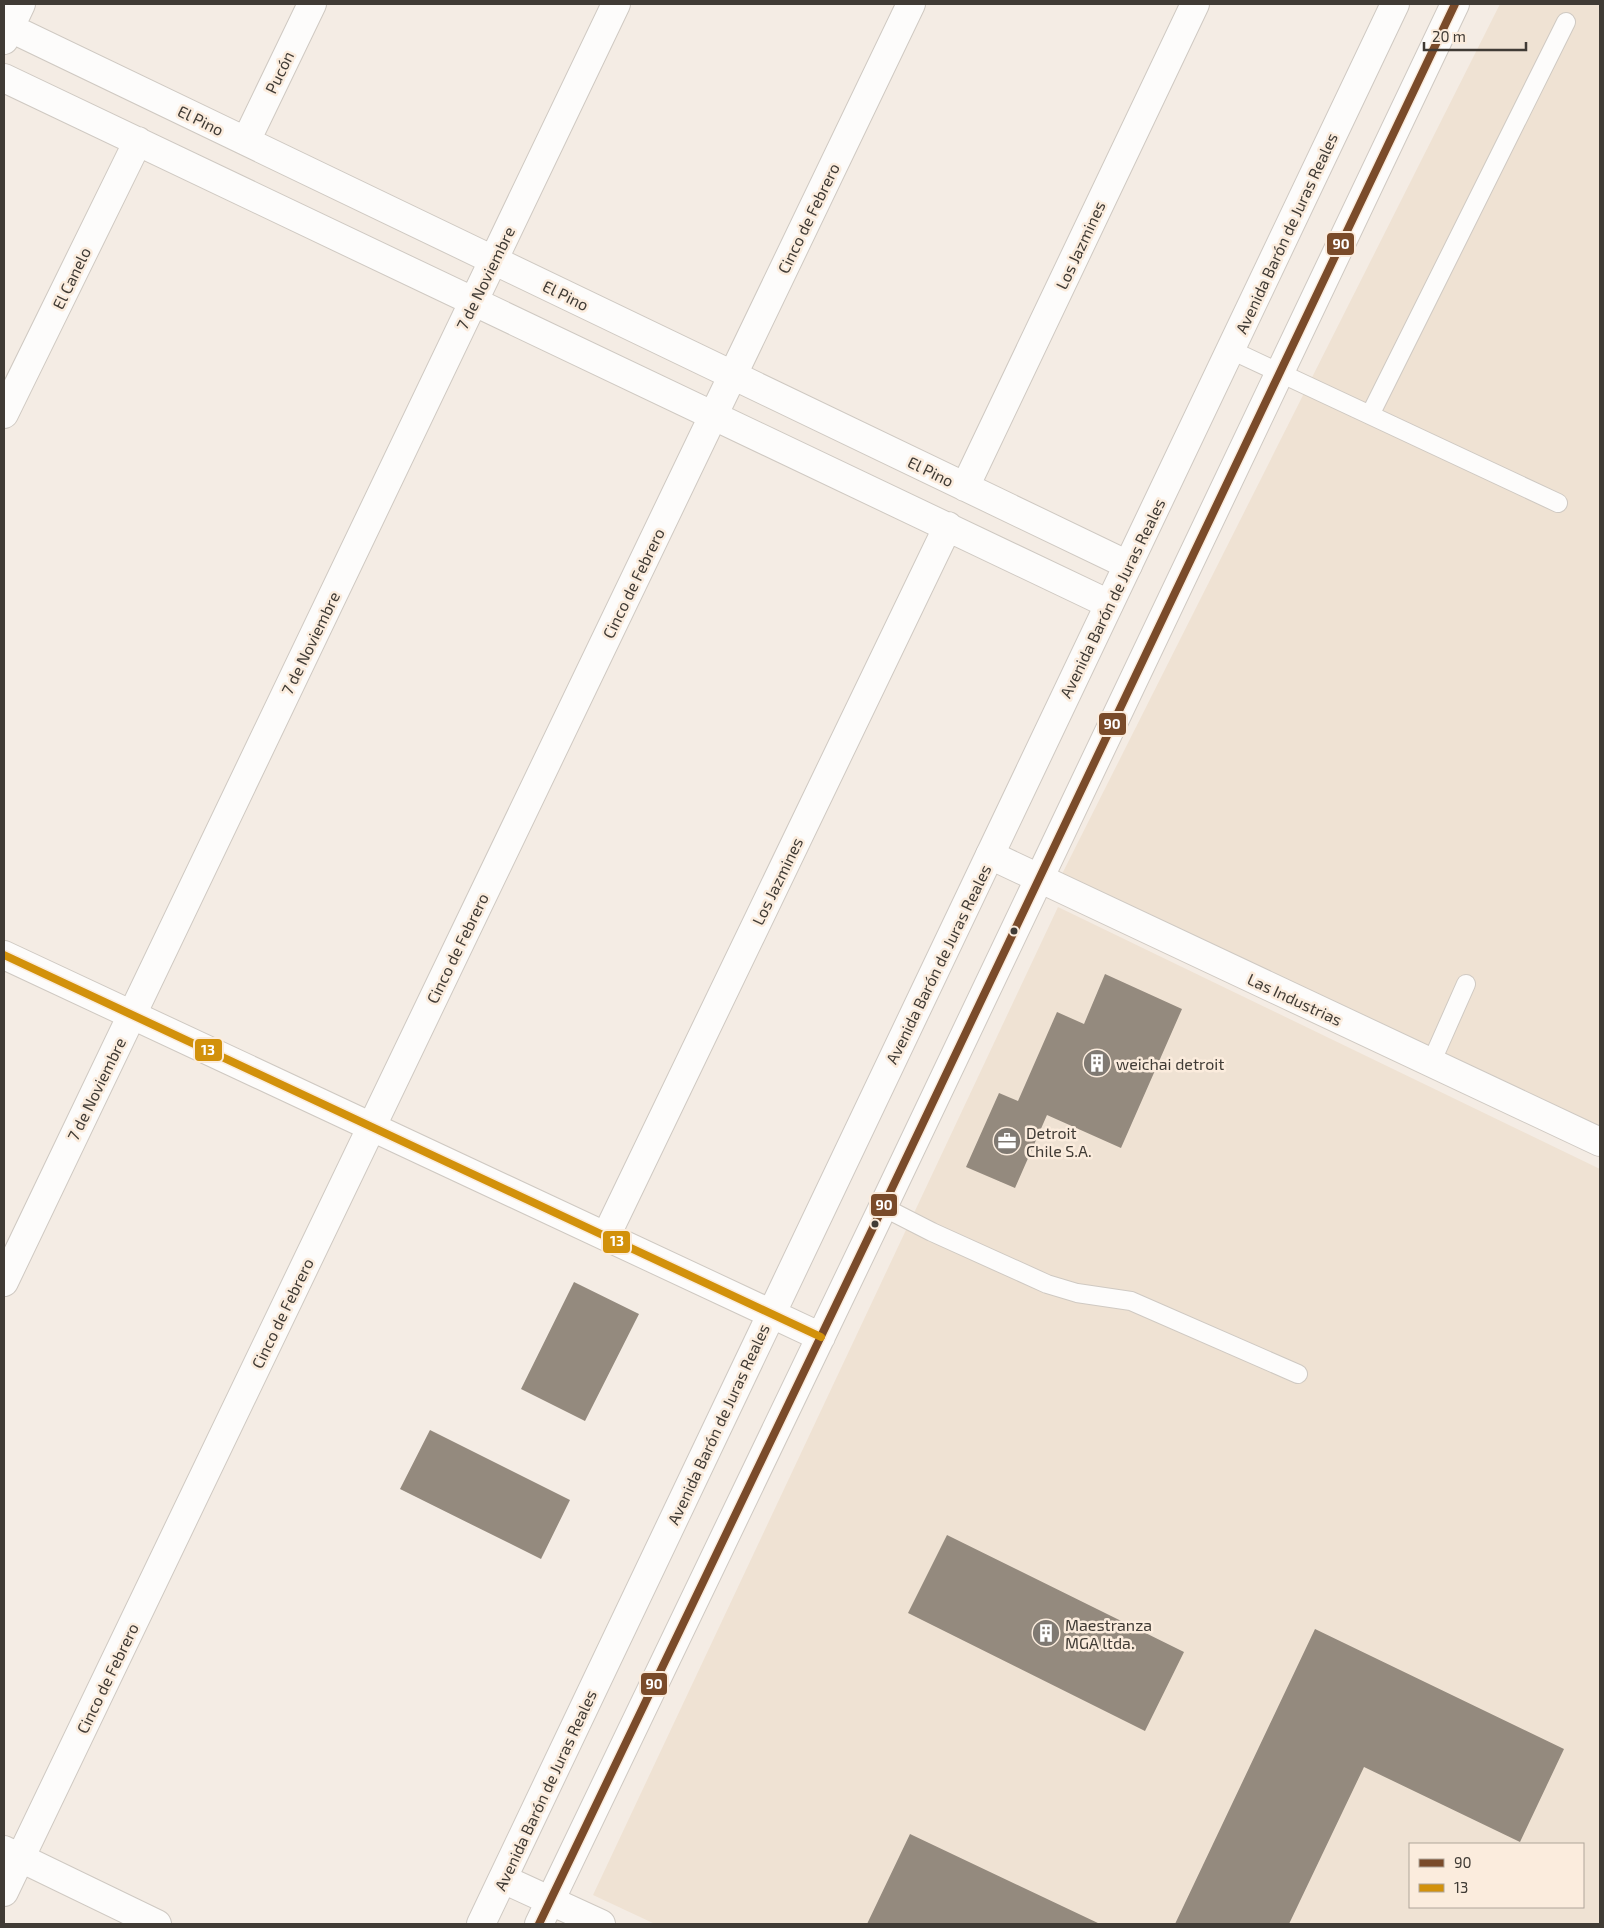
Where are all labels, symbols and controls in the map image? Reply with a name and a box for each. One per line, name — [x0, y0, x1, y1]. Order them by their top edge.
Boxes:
scale bar — [1424, 20, 1526, 52]
text: 20 m — [1432, 27, 1466, 45]
street label: Pucón — [261, 48, 297, 96]
street label: El Pino — [175, 101, 227, 139]
street label: Avenida Barón de Juras Reales — [1231, 130, 1341, 336]
street label: Cinco de Febrero — [773, 160, 843, 276]
street label: Los Jazmines — [1051, 198, 1109, 292]
street label: 7 de Noviembre — [452, 223, 518, 333]
line badge: 90 — [1326, 232, 1355, 256]
text: 90 — [1332, 235, 1350, 252]
street label: El Canelo — [48, 244, 94, 312]
street label: El Pino — [540, 276, 592, 314]
street label: El Pino — [905, 452, 957, 490]
street label: Avenida Barón de Juras Reales — [1055, 495, 1169, 701]
street label: Cinco de Febrero — [598, 525, 668, 641]
street label: 7 de Noviembre — [277, 588, 343, 698]
line badge: 90 — [1098, 712, 1127, 736]
text: 90 — [1103, 715, 1121, 732]
street label: Los Jazmines — [748, 834, 806, 928]
street label: Avenida Barón de Juras Reales — [881, 861, 995, 1067]
street label: Cinco de Febrero — [422, 890, 492, 1006]
unlabelled marker — [1009, 926, 1019, 936]
street label: Las Industrias — [1245, 969, 1345, 1029]
street label: 7 de Noviembre — [63, 1034, 129, 1144]
line badge: 13 — [194, 1038, 223, 1062]
text: 13 — [201, 1041, 215, 1058]
building icon: weichai detroit — [1082, 1048, 1112, 1078]
place label: weichai detroit — [1116, 1054, 1224, 1073]
place label: Detroit Chile S.A. — [1026, 1123, 1092, 1160]
office icon: Detroit Chile S.A. — [992, 1126, 1022, 1156]
line badge: 90 — [870, 1193, 898, 1217]
text: 90 — [875, 1196, 893, 1213]
unlabelled marker — [870, 1219, 880, 1229]
line badge: 13 — [602, 1230, 631, 1254]
text: 13 — [610, 1232, 624, 1249]
street label: Cinco de Febrero — [247, 1255, 317, 1371]
street label: Avenida Barón de Juras Reales — [663, 1321, 773, 1527]
place label: Maestranza MGA ltda. — [1065, 1615, 1152, 1652]
building icon: Maestranza MGA ltda. — [1031, 1618, 1061, 1648]
street label: Cinco de Febrero — [72, 1620, 142, 1736]
line badge: 90 — [640, 1672, 668, 1696]
text: 90 — [645, 1675, 663, 1692]
street label: Avenida Barón de Juras Reales — [490, 1687, 600, 1893]
legend — [1409, 1843, 1584, 1908]
text: 90 — [1454, 1853, 1472, 1871]
text: 13 — [1454, 1878, 1468, 1896]

